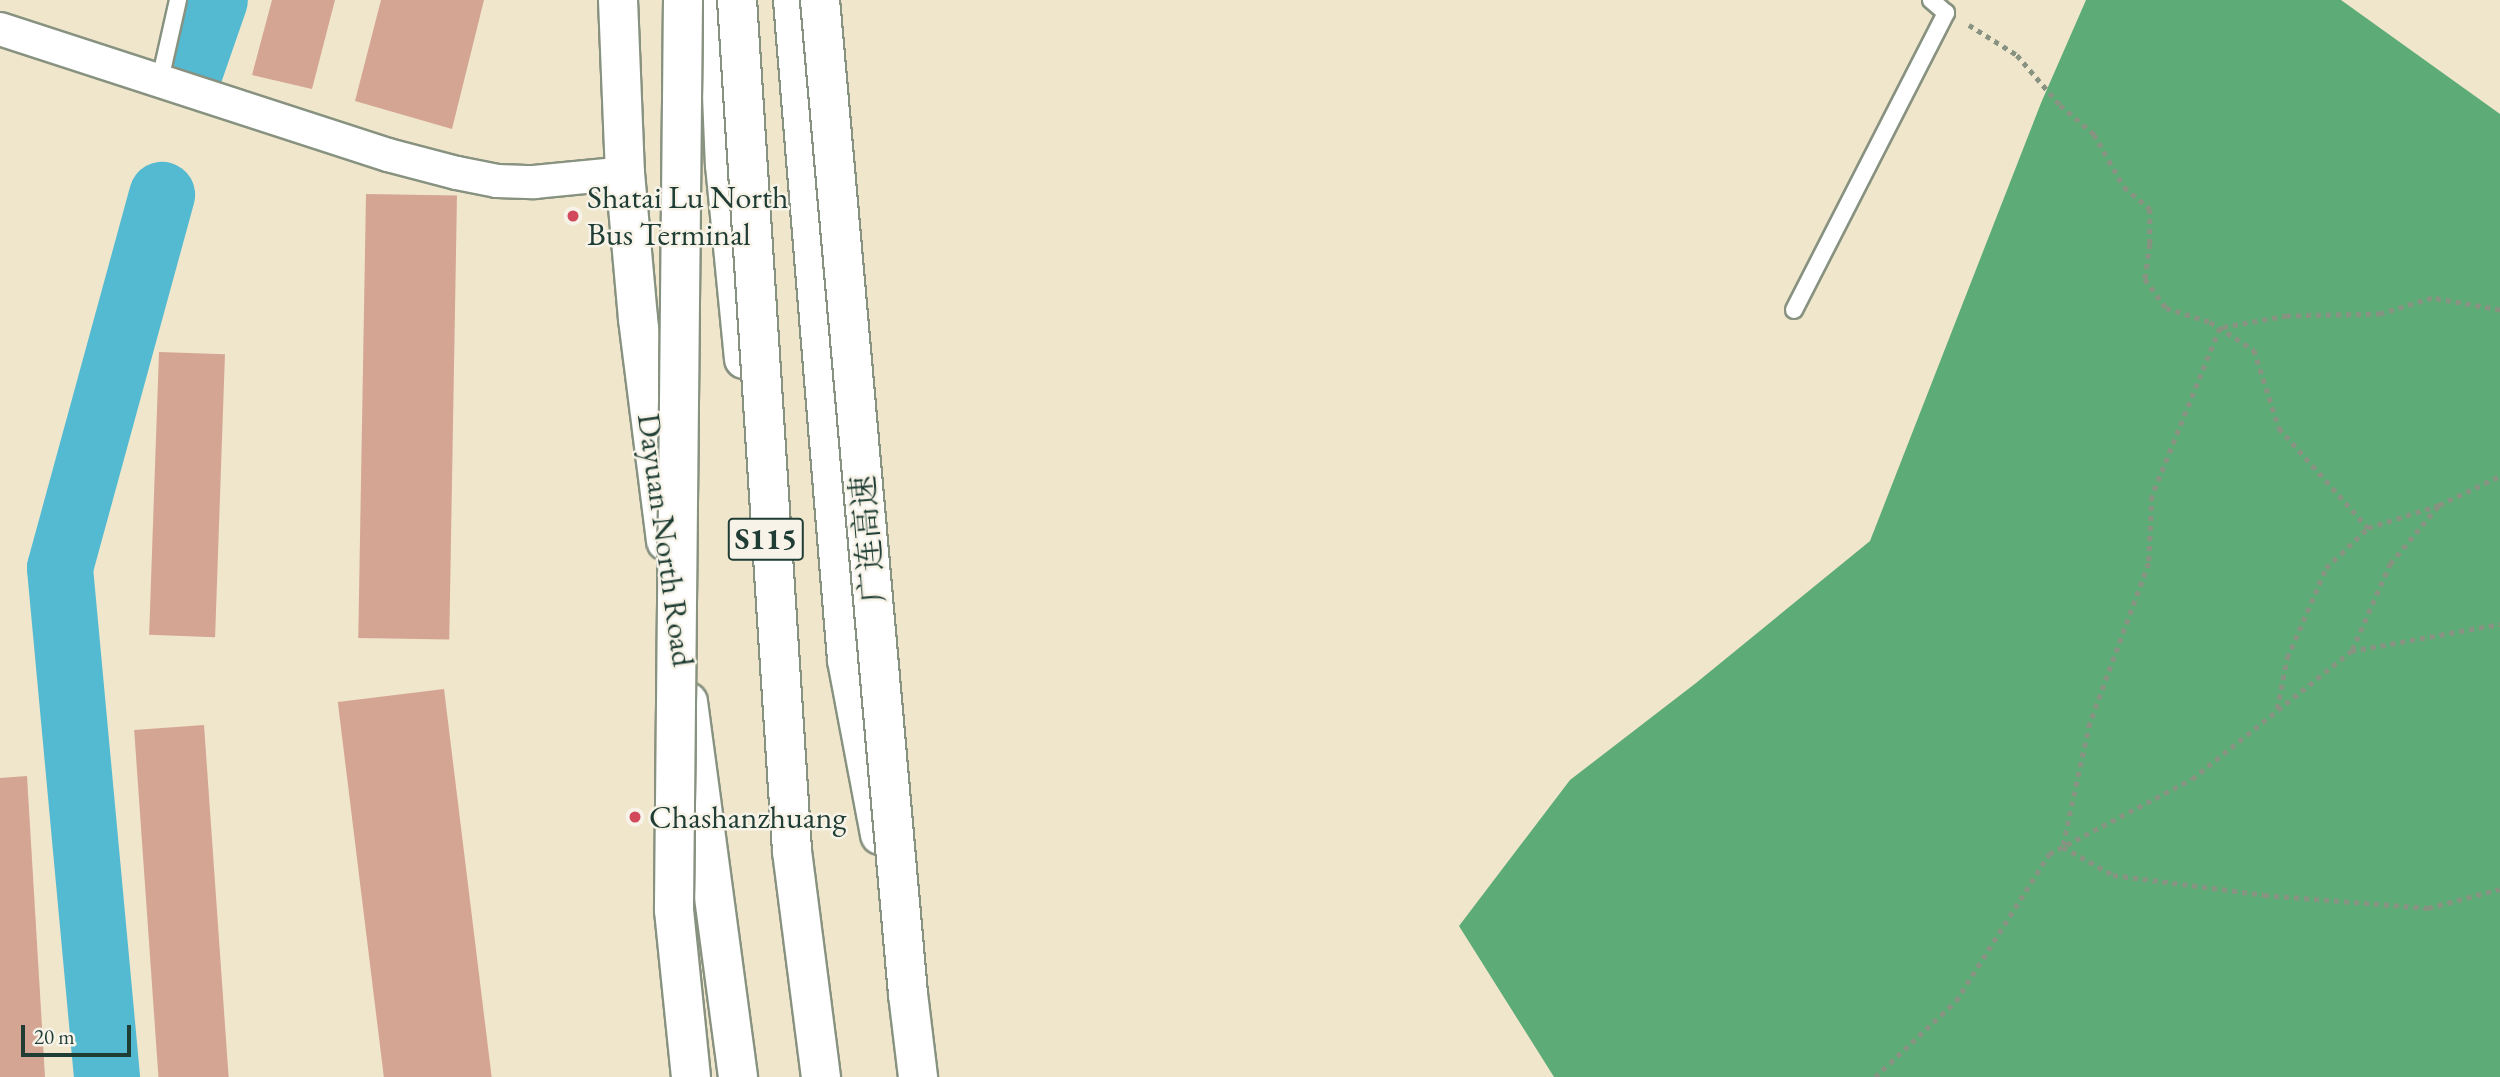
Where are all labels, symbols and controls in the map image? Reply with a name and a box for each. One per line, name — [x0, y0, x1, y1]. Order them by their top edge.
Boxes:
place label: Shatai Lu North Bus Terminal — [587, 179, 789, 254]
marker: Shatai Lu North Bus Terminal — [565, 208, 581, 224]
street label: Dayuan North Road — [629, 411, 703, 669]
street label: 广连高速 — [843, 474, 893, 604]
road number: S115 — [728, 512, 804, 566]
place label: Chashanzhuang — [649, 798, 846, 836]
marker: Chashanzhuang — [627, 809, 643, 825]
scale bar — [24, 1010, 135, 1054]
text: 20 m — [34, 1023, 75, 1050]

